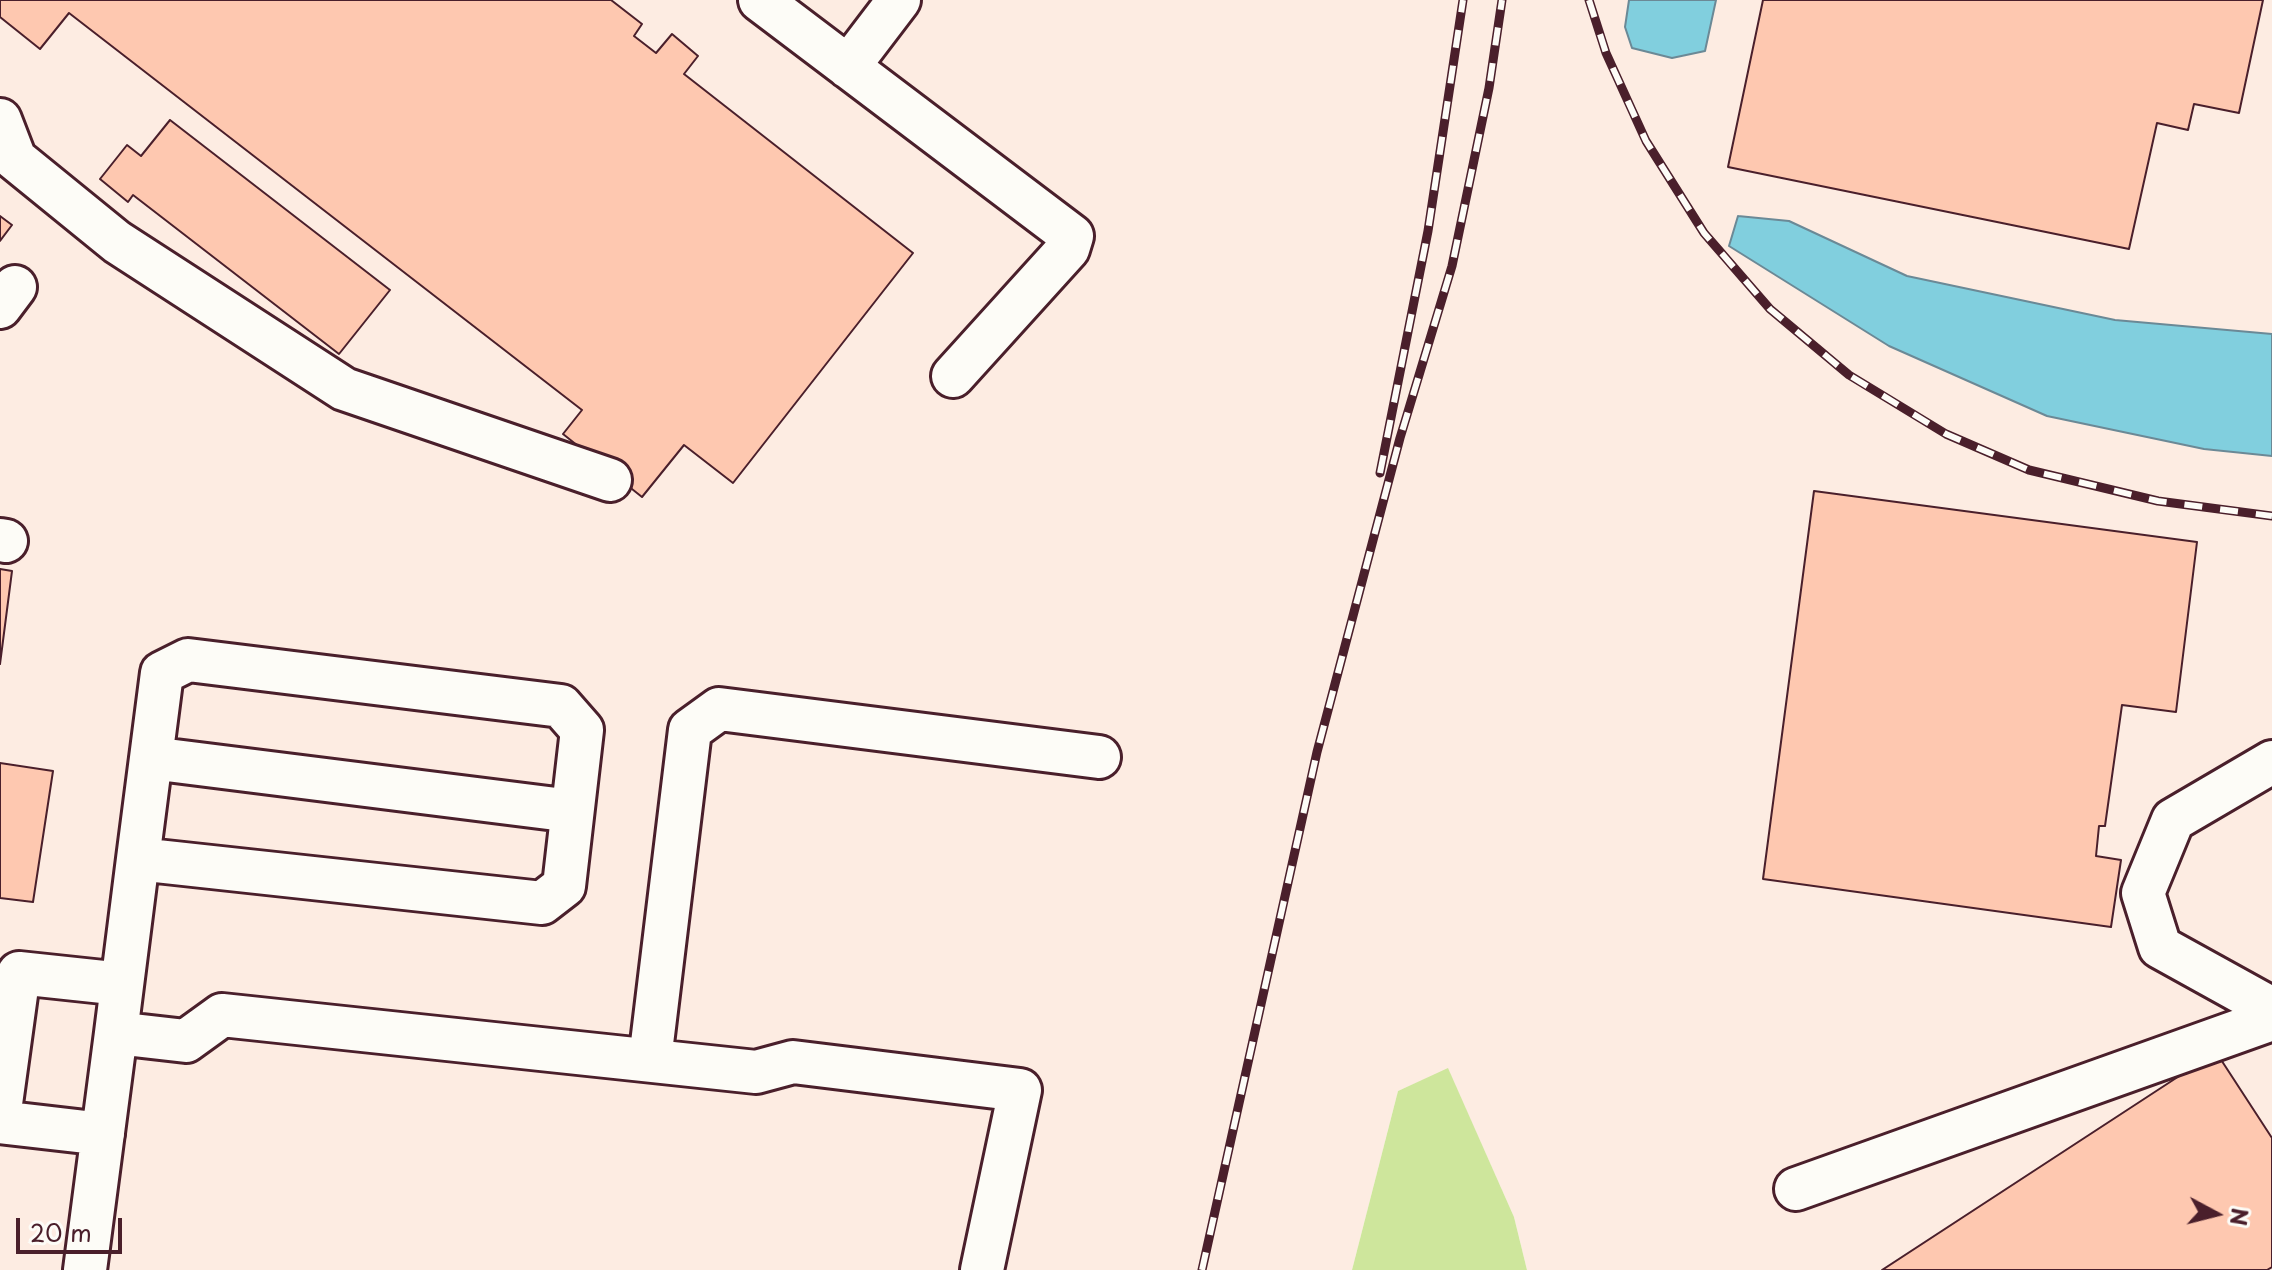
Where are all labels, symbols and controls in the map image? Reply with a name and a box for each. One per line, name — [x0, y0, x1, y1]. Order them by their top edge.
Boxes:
north arrow — [2176, 1174, 2256, 1254]
scale bar — [20, 1202, 126, 1252]
text: N — [2223, 1206, 2258, 1228]
text: 20 m — [30, 1214, 92, 1250]

